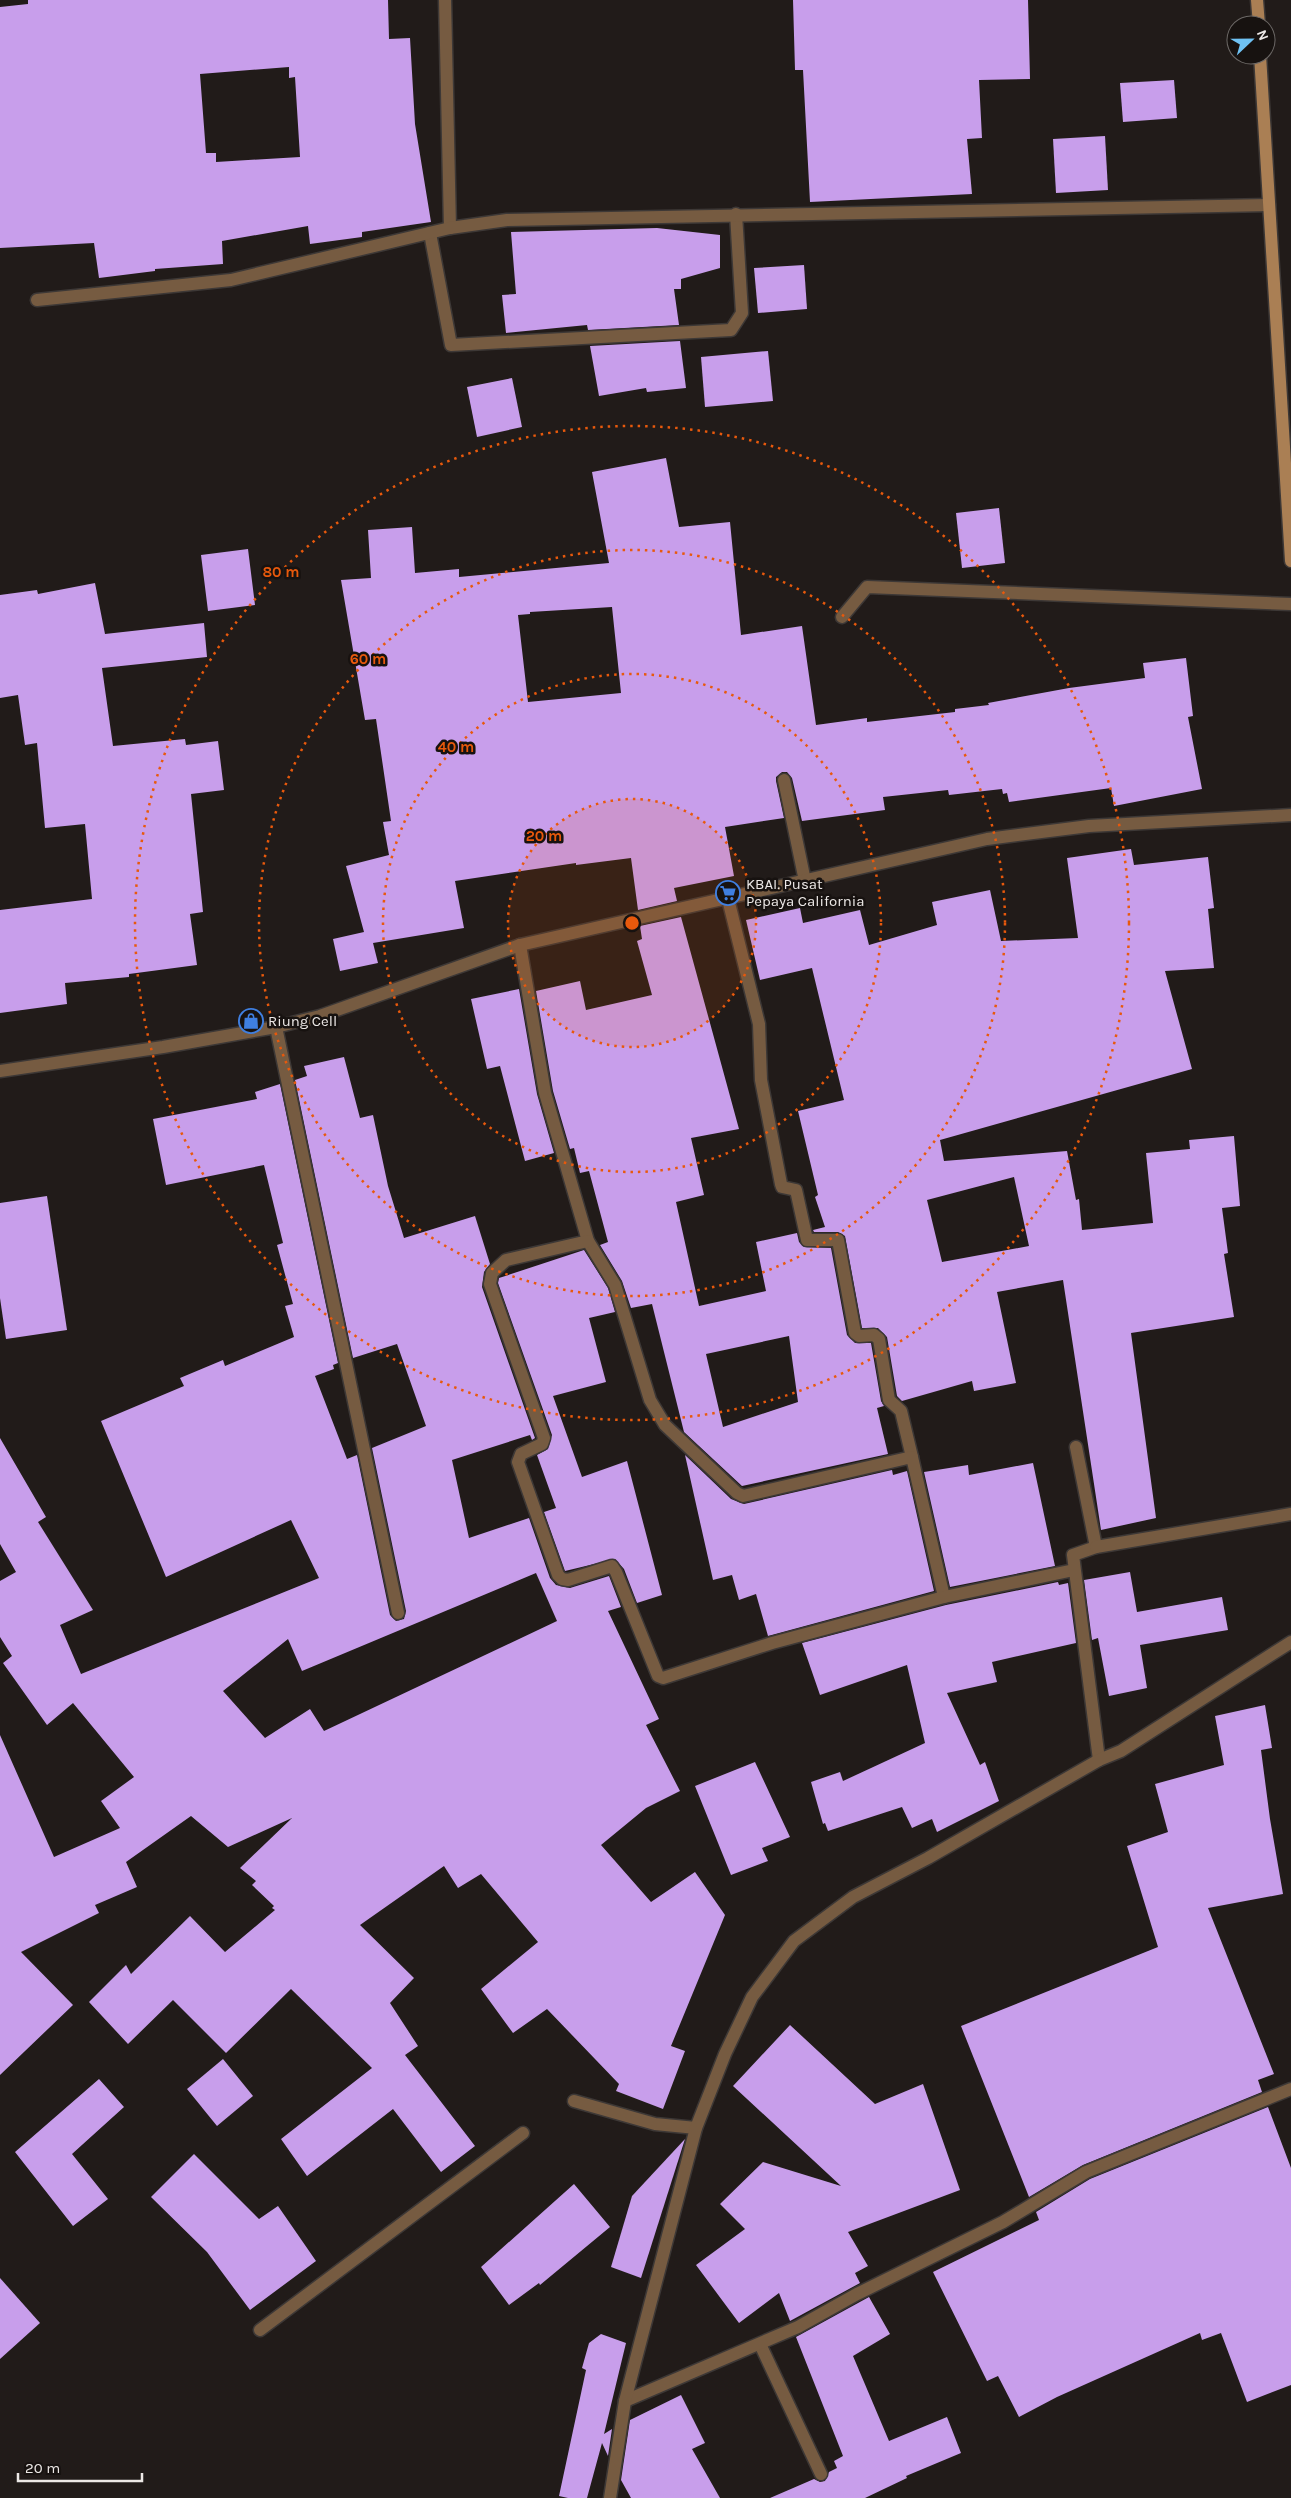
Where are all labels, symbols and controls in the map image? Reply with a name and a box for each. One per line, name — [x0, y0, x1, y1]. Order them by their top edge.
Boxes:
north arrow — [1226, 15, 1276, 65]
text: N — [1253, 27, 1272, 43]
text: 80 m — [262, 563, 300, 581]
text: 60 m — [350, 650, 386, 668]
text: 40 m — [438, 738, 474, 756]
text: 20 m — [526, 827, 562, 845]
place label: KBAI. Pusat Pepaya California — [746, 875, 865, 910]
supermarket icon: KBAI. Pusat Pepaya California — [715, 880, 741, 906]
centre of rings — [623, 914, 641, 932]
shop icon: Riung Cell — [238, 1008, 264, 1034]
place label: Riung Cell — [268, 1012, 337, 1030]
scale bar — [18, 2450, 141, 2482]
text: 20 m — [25, 2459, 60, 2477]

